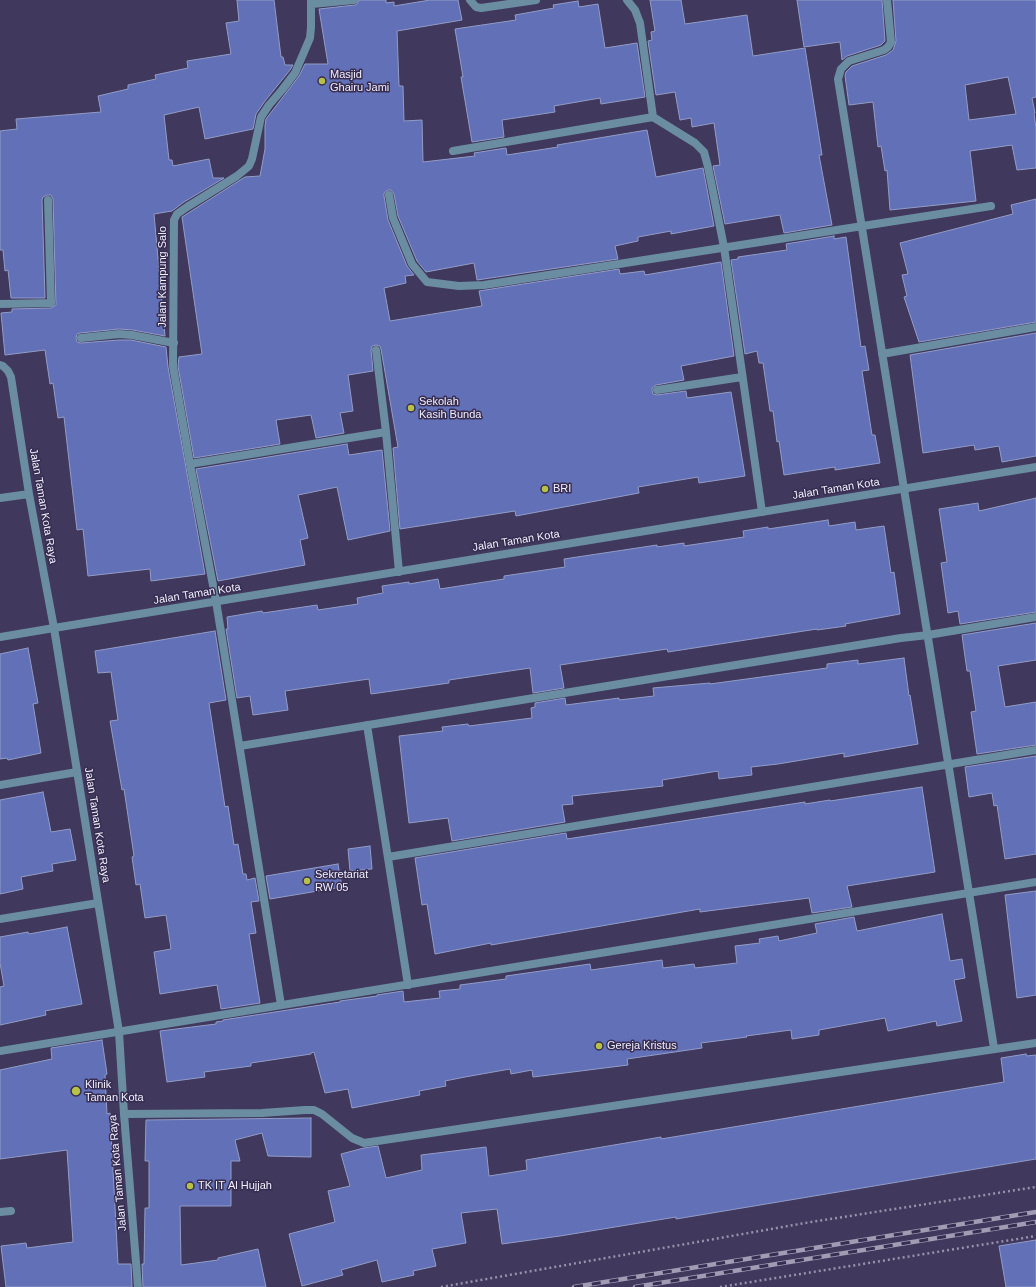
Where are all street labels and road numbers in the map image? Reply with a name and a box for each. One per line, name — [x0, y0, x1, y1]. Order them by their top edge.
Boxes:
street label: Jalan Kampung Salo — [156, 226, 170, 328]
street label: Jalan Taman Kota Raya — [26, 447, 60, 565]
street label: Jalan Taman Kota — [791, 476, 881, 502]
street label: Jalan Taman Kota — [471, 528, 561, 554]
street label: Jalan Taman Kota — [152, 581, 242, 607]
street label: Jalan Taman Kota Raya — [81, 766, 113, 884]
street label: Jalan Taman Kota Raya — [106, 1114, 130, 1232]

